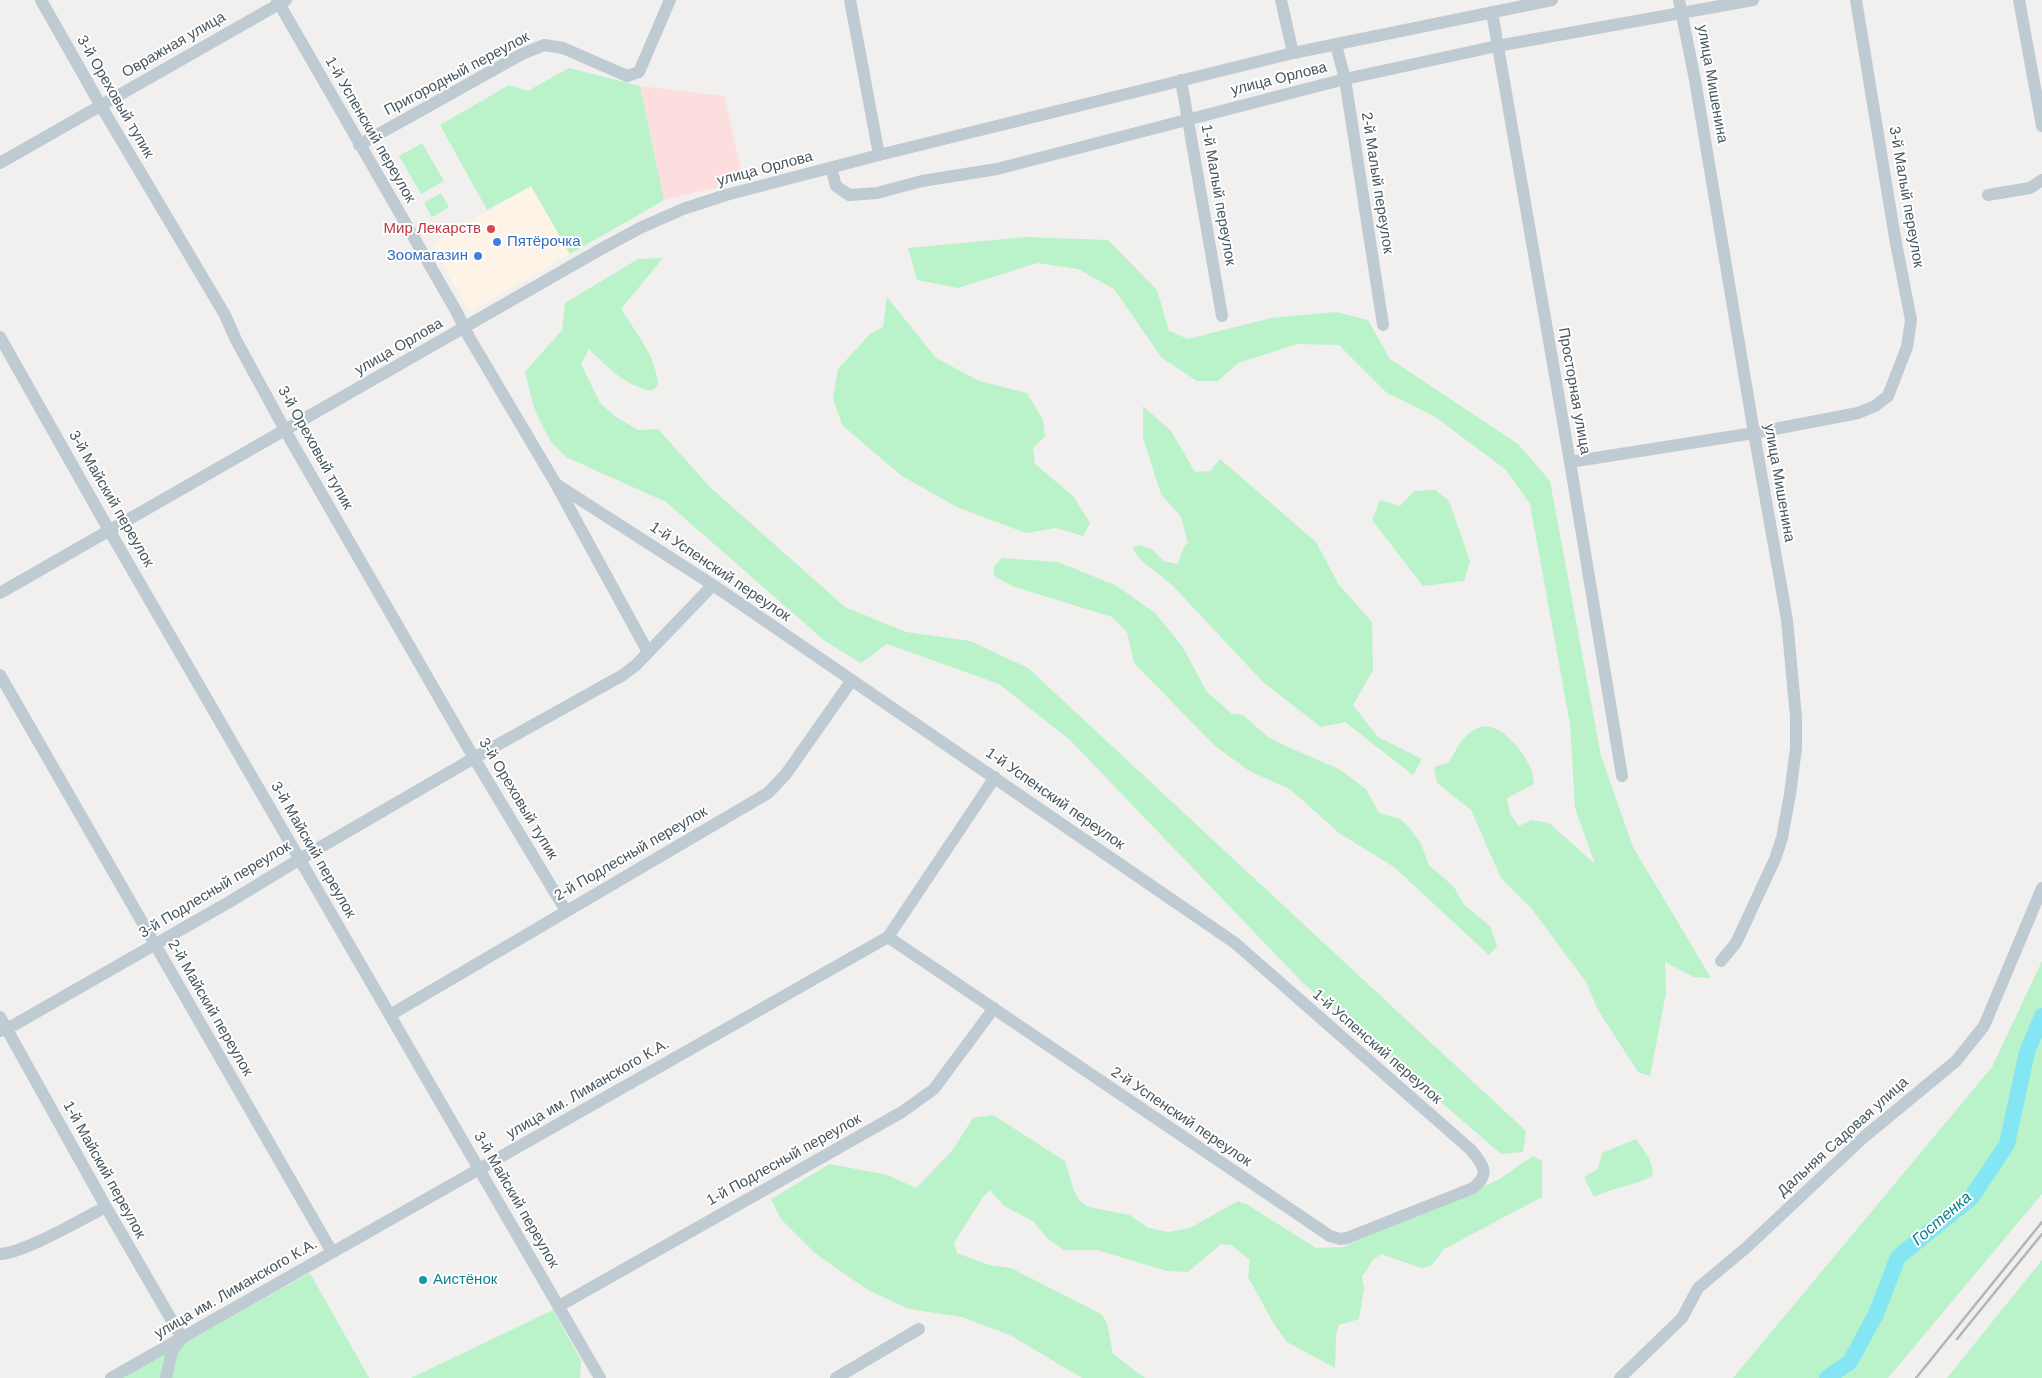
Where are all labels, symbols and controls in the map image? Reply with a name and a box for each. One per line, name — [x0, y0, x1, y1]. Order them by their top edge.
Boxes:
street label: Овражная улица — [119, 8, 229, 82]
street label: улица Мишенина — [1693, 23, 1731, 145]
street label: Пригородный переулок — [381, 28, 533, 120]
street label: 3-й Ореховый тупик — [73, 33, 157, 161]
street label: 1-й Успенский переулок — [321, 54, 419, 206]
street label: улица Орлова — [1229, 58, 1329, 100]
street label: 2-й Малый переулок — [1357, 111, 1397, 255]
street label: 1-й Малый переулок — [1197, 123, 1239, 267]
street label: 3-й Малый переулок — [1885, 125, 1927, 269]
street label: улица Орлова — [715, 148, 815, 190]
place label: Мир Лекарств — [384, 220, 481, 238]
marker: Мир Лекарств — [485, 223, 497, 235]
place label: Пятёрочка — [507, 233, 581, 251]
marker: Пятёрочка — [491, 236, 503, 248]
place label: Зоомагазин — [387, 247, 468, 265]
marker: Зоомагазин — [472, 250, 484, 262]
street label: улица Орлова — [352, 315, 446, 379]
street label: Просторная улица — [1554, 326, 1594, 456]
street label: 3-й Ореховый тупик — [274, 383, 356, 513]
street label: улица Мишенина — [1760, 422, 1798, 544]
street label: 3-й Майский переулок — [65, 428, 157, 570]
street label: 1-й Успенский переулок — [646, 518, 794, 626]
street label: 3-й Ореховый тупик — [475, 735, 561, 863]
street label: 1-й Успенский переулок — [982, 744, 1128, 854]
street label: 3-й Майский переулок — [267, 779, 359, 921]
street label: 2-й Подлесный переулок — [551, 803, 711, 905]
street label: 3-й Подлесный переулок — [136, 838, 294, 942]
street label: 2-й Майский переулок — [164, 937, 256, 1079]
street label: 1-й Успенский переулок — [1309, 986, 1445, 1108]
street label: улица им. Лиманского К.А. — [503, 1035, 673, 1143]
street label: 2-й Успенский переулок — [1107, 1063, 1255, 1171]
street label: Дальняя Садовая улица — [1774, 1073, 1912, 1201]
street label: 1-й Майский переулок — [59, 1098, 149, 1242]
street label: 1-й Подлесный переулок — [704, 1110, 864, 1210]
street label: 3-й Майский переулок — [470, 1129, 562, 1271]
water label: Гостенка — [1908, 1188, 1976, 1250]
street label: улица им. Лиманского К.А. — [151, 1235, 321, 1343]
place label: Аистёнок — [433, 1271, 497, 1289]
marker: Аистёнок — [417, 1274, 429, 1286]

